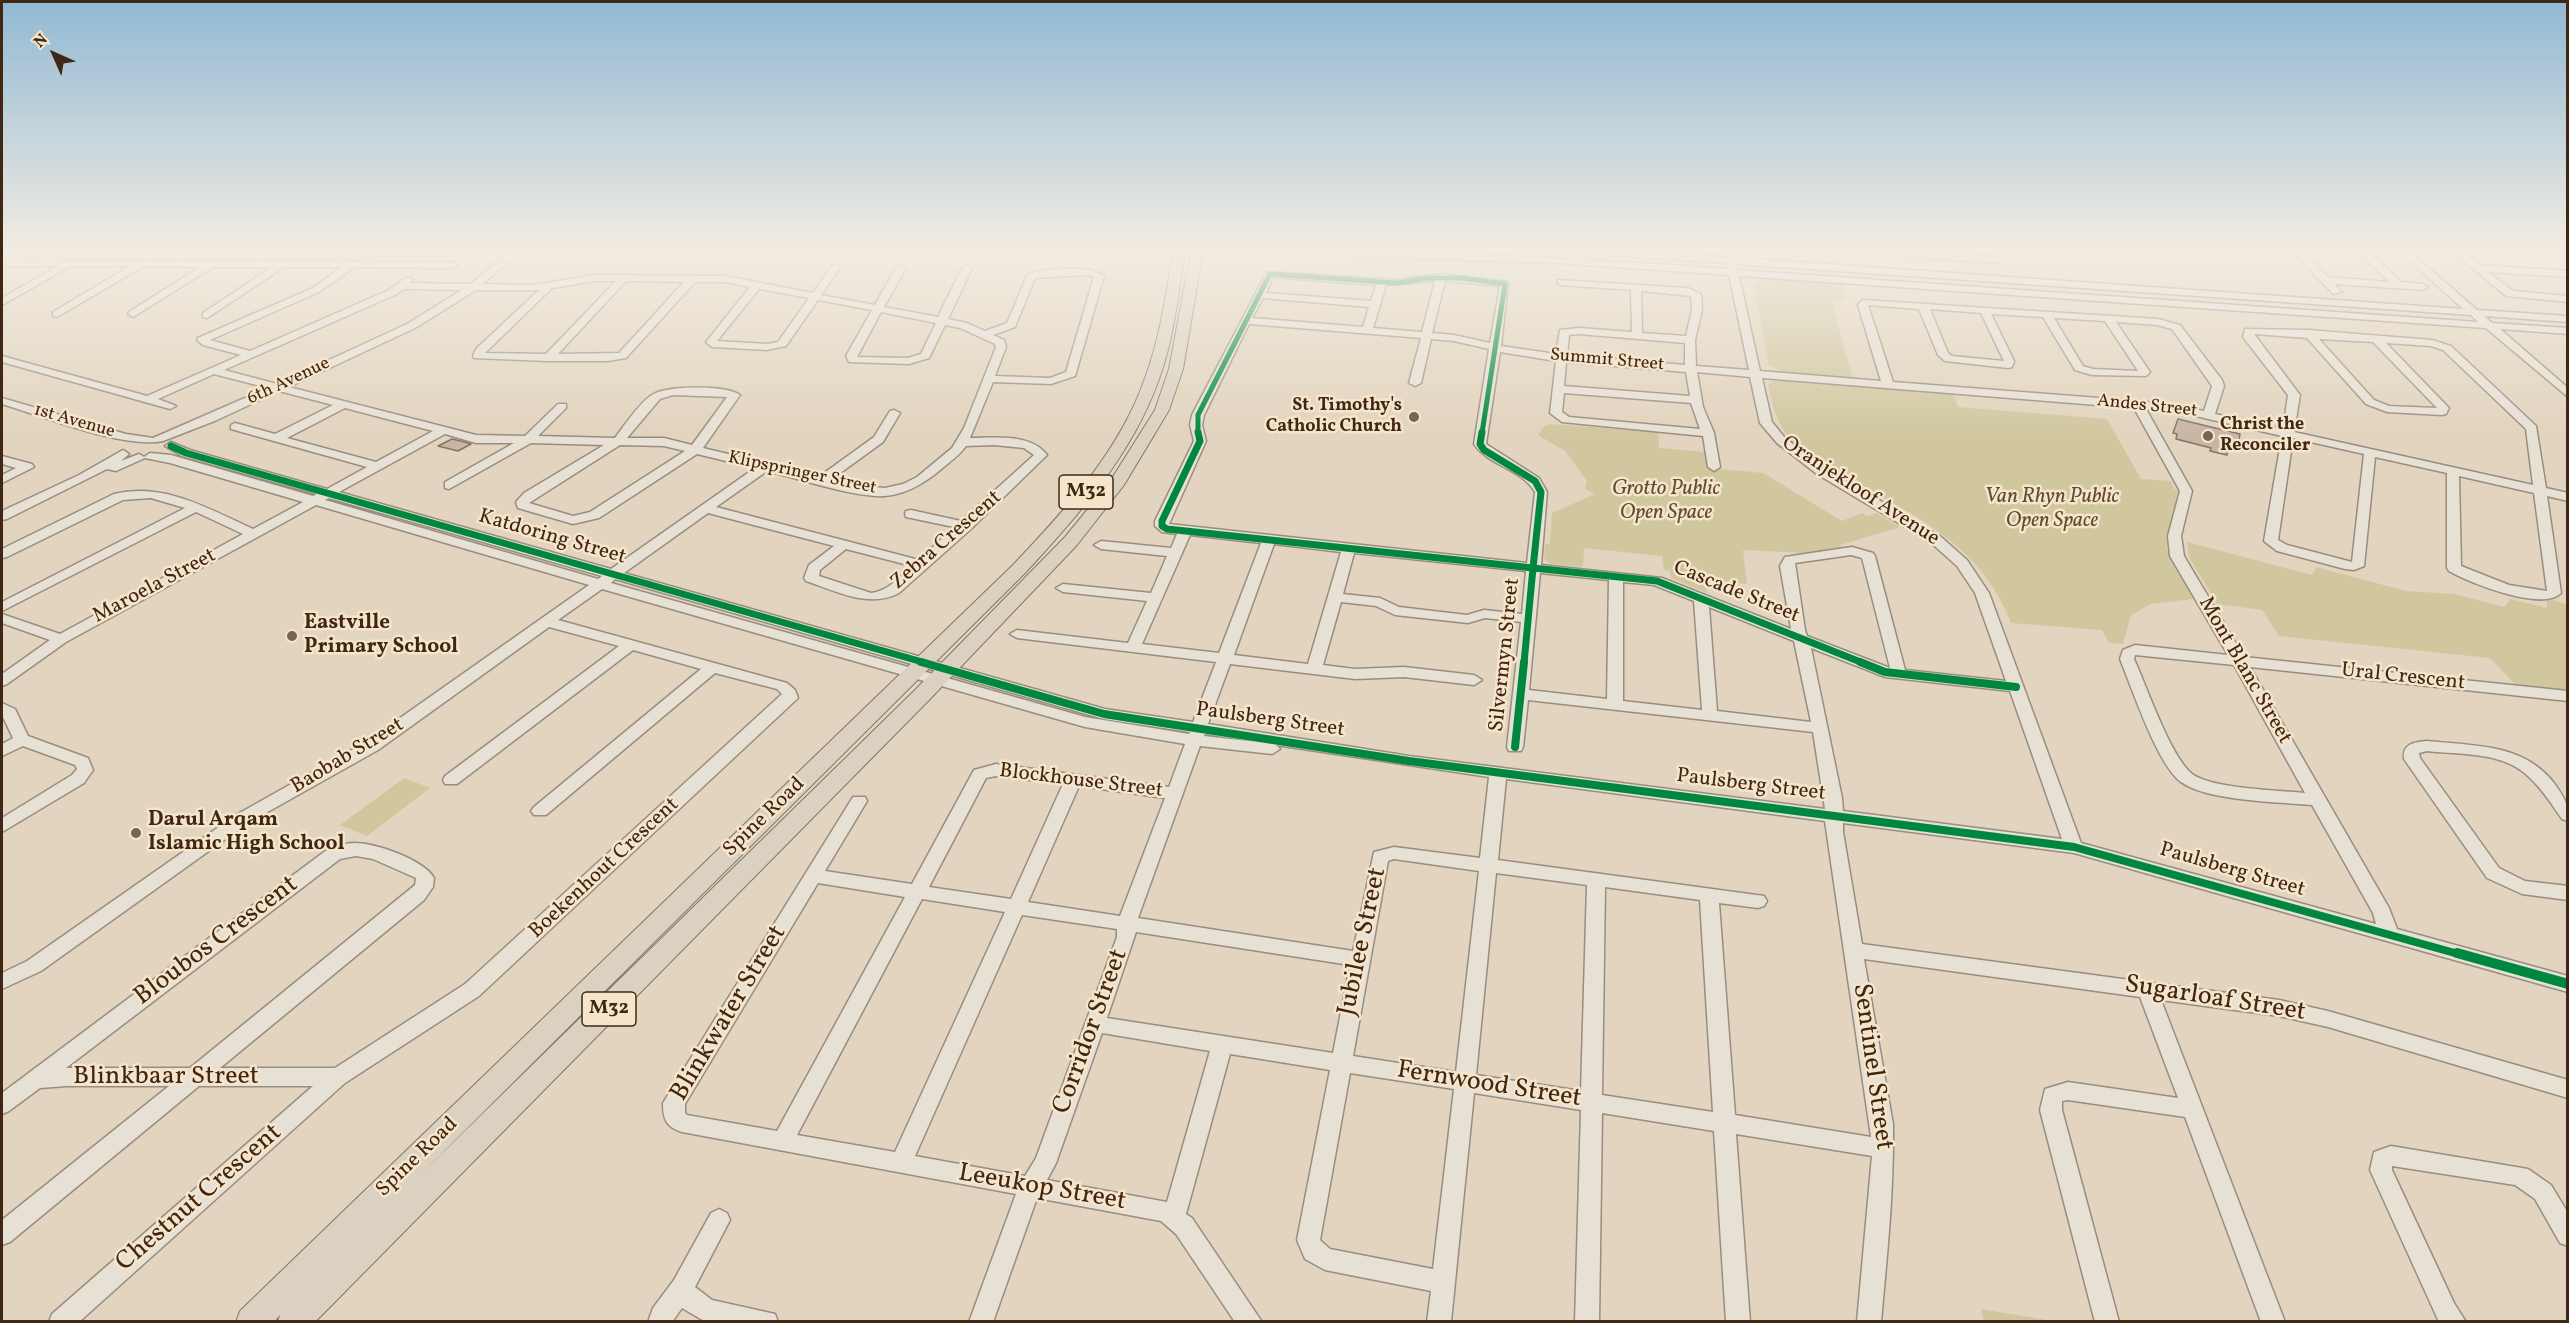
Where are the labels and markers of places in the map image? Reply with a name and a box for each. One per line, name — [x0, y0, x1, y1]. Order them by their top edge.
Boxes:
place label: St. Timothy's Catholic Church — [1266, 396, 1402, 438]
marker: St. Timothy's Catholic Church — [1407, 410, 1421, 424]
place label: Christ the Reconciler — [2220, 415, 2310, 458]
marker: Christ the Reconciler — [2201, 429, 2215, 443]
place label: Eastville Primary School — [304, 611, 458, 661]
marker: Eastville Primary School — [285, 629, 299, 643]
place label: Darul Arqam Islamic High School — [148, 808, 345, 858]
marker: Darul Arqam Islamic High School — [129, 826, 143, 840]

